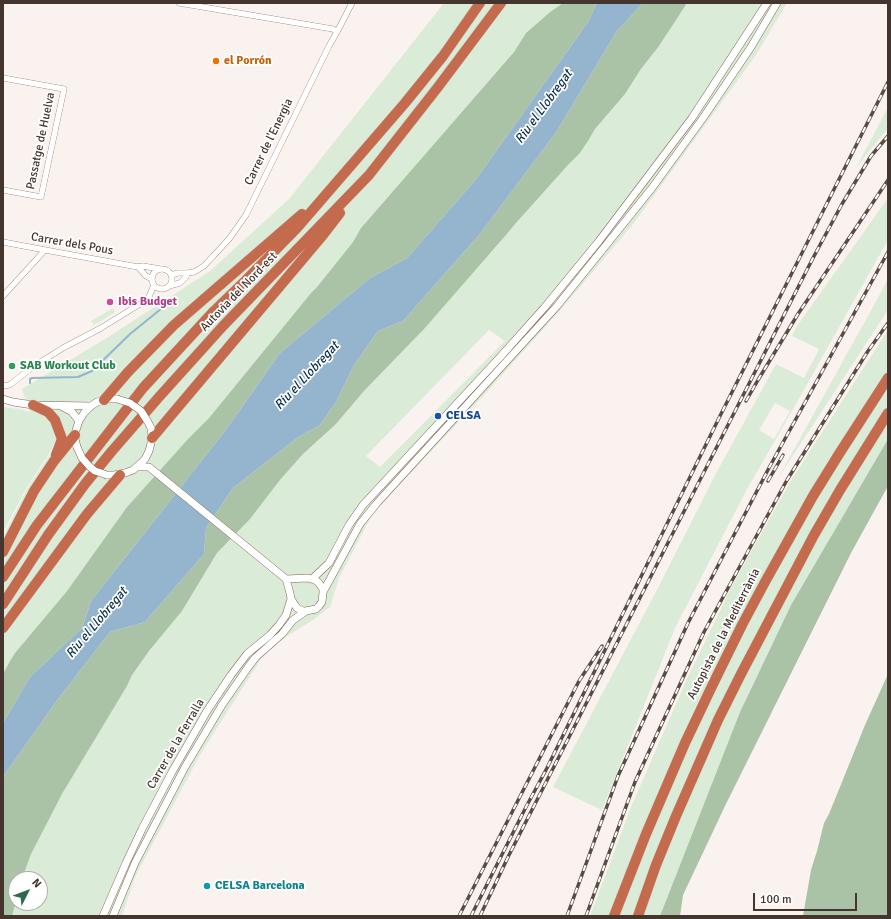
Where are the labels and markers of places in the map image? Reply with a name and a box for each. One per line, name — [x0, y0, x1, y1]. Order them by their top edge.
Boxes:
place label: el Porrón — [224, 54, 272, 68]
marker: el Porrón — [211, 56, 221, 66]
place label: Ibis Budget — [118, 295, 177, 309]
marker: Ibis Budget — [105, 297, 115, 307]
place label: SAB Workout Club — [20, 359, 116, 373]
marker: SAB Workout Club — [7, 361, 17, 371]
place label: CELSA — [446, 409, 481, 423]
marker: CELSA — [433, 411, 443, 421]
place label: CELSA Barcelona — [215, 879, 305, 893]
marker: CELSA Barcelona — [202, 881, 212, 891]

